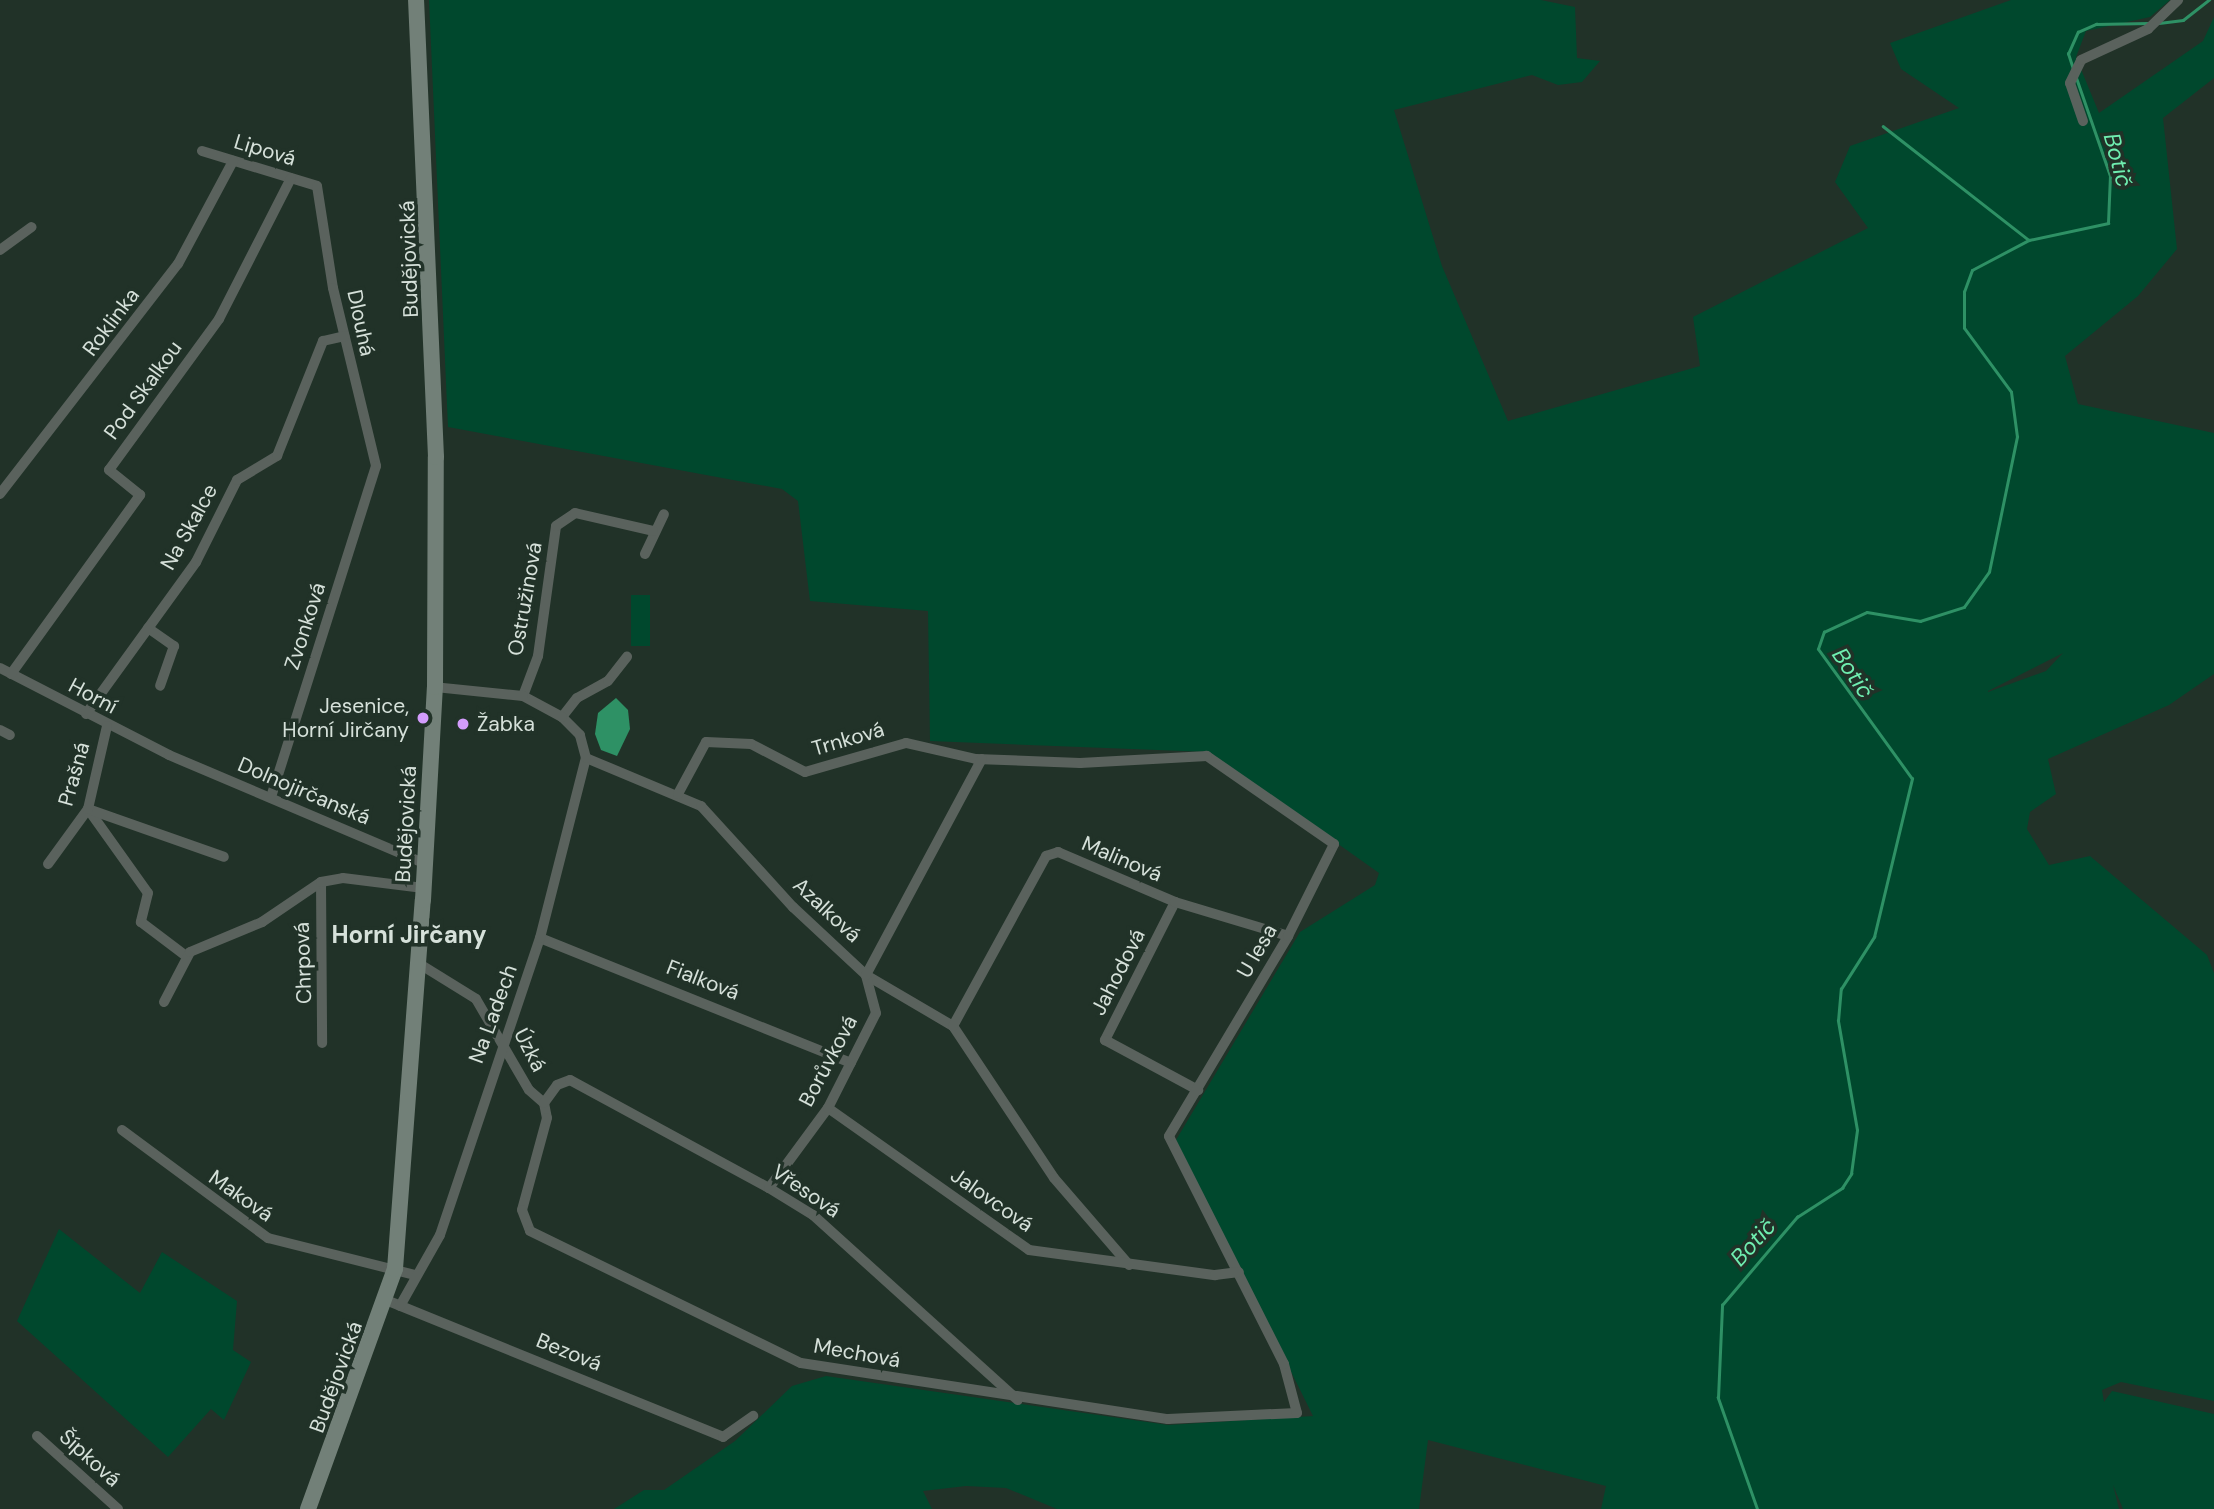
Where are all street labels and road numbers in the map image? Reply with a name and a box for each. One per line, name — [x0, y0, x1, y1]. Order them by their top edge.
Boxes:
street label: Lipová — [231, 129, 299, 171]
street label: Budějovická — [394, 200, 424, 318]
street label: Roklinka — [77, 283, 145, 361]
street label: Dlouhá — [342, 288, 380, 358]
street label: Pod Skalkou — [99, 336, 187, 444]
street label: Na Skalce — [155, 480, 223, 574]
street label: Ostružinová — [503, 540, 547, 658]
street label: Zvonková — [279, 579, 331, 673]
street label: Horní — [64, 673, 122, 719]
street label: Trnková — [809, 717, 887, 761]
street label: Prašná — [53, 739, 95, 809]
street label: Dolnojirčanská — [234, 752, 374, 830]
street label: Budějovická — [390, 765, 422, 883]
street label: Malinová — [1078, 831, 1166, 887]
street label: Azalková — [788, 872, 866, 948]
street label: U lesa — [1232, 920, 1282, 982]
street label: Chrpová — [289, 922, 317, 1004]
street label: Jahodová — [1086, 925, 1150, 1019]
street label: Fialková — [663, 955, 743, 1005]
street label: Na Ladech — [464, 961, 522, 1067]
street label: Borůvková — [793, 1011, 863, 1111]
street label: Úzká — [508, 1024, 552, 1076]
street label: Vřesová — [767, 1159, 845, 1223]
street label: Jalovcová — [946, 1162, 1038, 1238]
street label: Maková — [204, 1165, 278, 1227]
street label: Budějovická — [304, 1318, 368, 1436]
street label: Bezová — [533, 1328, 605, 1376]
street label: Mechová — [812, 1333, 902, 1373]
street label: Šípková — [54, 1424, 126, 1492]

